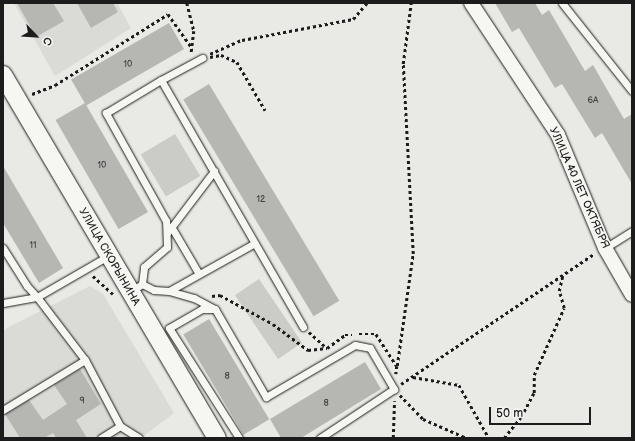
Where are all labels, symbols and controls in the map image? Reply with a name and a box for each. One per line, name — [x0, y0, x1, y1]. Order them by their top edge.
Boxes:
north arrow — [16, 16, 56, 56]
text: С — [40, 35, 55, 47]
house number: 10 — [124, 60, 132, 70]
house number: 6А — [588, 96, 598, 106]
street label: УЛИЦА 40 ЛЕТ ОКТЯБРЯ — [546, 125, 612, 251]
house number: 10 — [98, 161, 106, 171]
house number: 12 — [257, 195, 265, 205]
street label: УЛИЦА СКОРЫНИНА — [76, 206, 142, 308]
house number: 11 — [30, 241, 36, 251]
house number: 8 — [224, 372, 230, 382]
house number: 9 — [79, 396, 85, 406]
house number: 8 — [323, 399, 329, 409]
scale bar — [491, 399, 593, 425]
text: 50 m — [496, 406, 523, 421]

